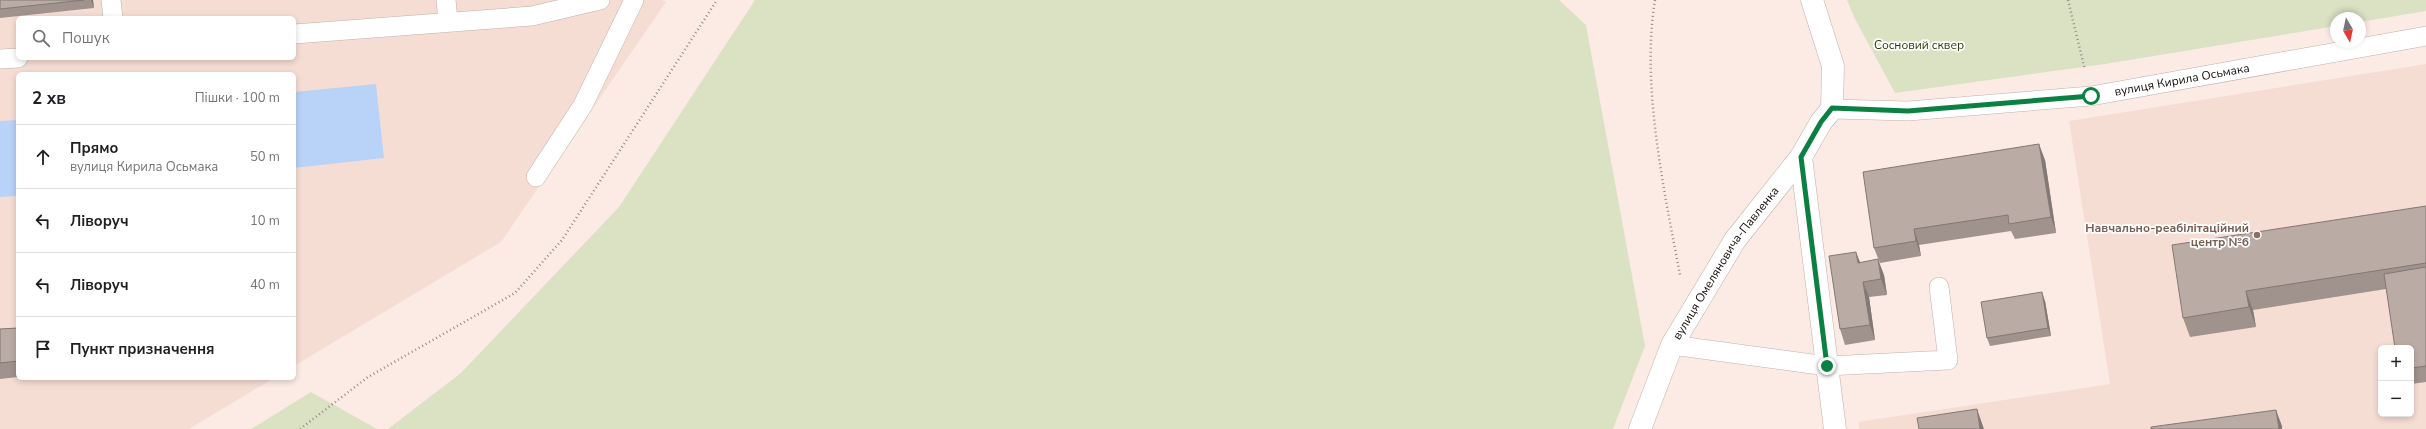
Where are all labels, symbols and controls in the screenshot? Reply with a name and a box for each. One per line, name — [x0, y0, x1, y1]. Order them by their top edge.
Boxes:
north arrow — [2330, 12, 2366, 48]
search box — [16, 16, 296, 60]
icon: search — [30, 27, 52, 49]
text: Пошук — [62, 28, 110, 48]
park label: Сосновий сквер — [1874, 37, 1964, 53]
street label: вулиця Кирила Осьмака — [2113, 60, 2251, 100]
text: 2 хв — [32, 87, 66, 110]
route start — [2082, 87, 2100, 105]
text: Пішки · 100 m — [195, 89, 280, 107]
text: Прямо — [70, 138, 118, 158]
icon: ahead — [32, 146, 54, 168]
text: 50 m — [250, 148, 280, 166]
text: вулиця Кирила Осьмака — [70, 158, 218, 176]
street label: вулиця Омеляновича-Павленка — [1669, 183, 1782, 343]
icon: left — [32, 210, 54, 232]
text: Ліворуч — [70, 211, 129, 231]
text: 10 m — [250, 212, 280, 230]
place label: Навчально-реабілітаційний центр №6 — [2085, 220, 2249, 250]
marker: Навчально-реабілітаційний центр №6 — [2252, 230, 2262, 240]
icon: left — [32, 274, 54, 296]
text: Ліворуч — [70, 275, 129, 295]
text: 40 m — [250, 276, 280, 294]
icon: arrive — [32, 338, 54, 360]
text: Пункт призначення — [70, 339, 215, 359]
map controls — [2378, 345, 2414, 417]
button: + — [2378, 345, 2414, 381]
route end — [1818, 357, 1836, 375]
button: − — [2378, 381, 2414, 417]

